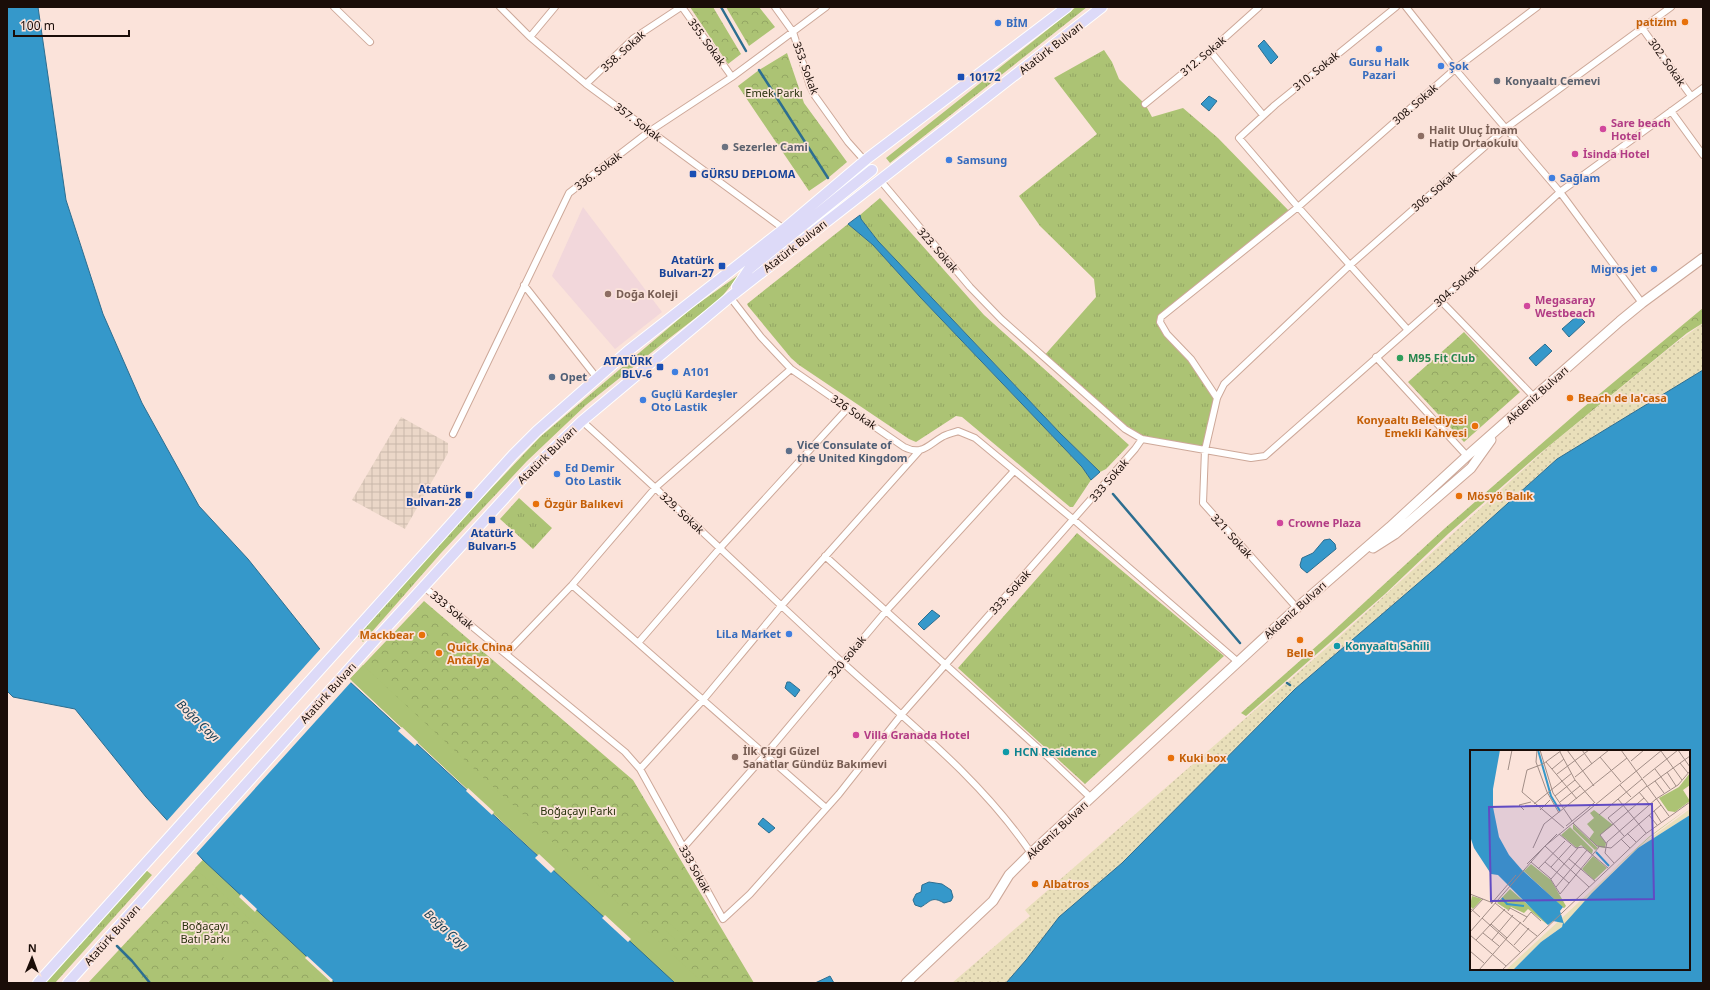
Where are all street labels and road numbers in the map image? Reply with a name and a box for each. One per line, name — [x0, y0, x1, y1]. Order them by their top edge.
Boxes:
street label: 355. Sokak — [685, 15, 730, 69]
street label: Atatürk Bulvarı — [1016, 18, 1086, 77]
street label: 358. Sokak — [597, 26, 648, 75]
street label: 312. Sokak — [1177, 32, 1229, 79]
street label: 302. Sokak — [1645, 35, 1689, 89]
street label: 353. Sokak — [790, 39, 823, 96]
street label: 310. Sokak — [1289, 47, 1342, 94]
street label: 308. Sokak — [1389, 80, 1441, 127]
street label: 357. Sokak — [612, 99, 665, 144]
street label: 336. Sokak — [571, 148, 624, 193]
street label: 306. Sokak — [1408, 167, 1460, 214]
street label: Atatürk Bulvarı — [760, 216, 830, 275]
street label: 323. Sokak — [915, 224, 962, 276]
street label: 304. Sokak — [1430, 261, 1481, 310]
street label: Akdeniz Bulvarı — [1502, 362, 1571, 427]
street label: 326 Sokak — [828, 391, 880, 433]
street label: Atatürk Bulvarı — [514, 422, 580, 487]
street label: 333 Sokak — [1086, 455, 1132, 504]
street label: 329. Sokak — [657, 488, 708, 537]
street label: 321. Sokak — [1208, 510, 1257, 561]
street label: 333. Sokak — [986, 566, 1034, 617]
street label: Akdeniz Bulvarı — [1260, 577, 1329, 642]
street label: 333 Sokak — [427, 587, 477, 632]
street label: 320 sokak — [824, 632, 869, 681]
street label: Atatürk Bulvarı — [296, 659, 359, 726]
street label: Akdeniz Bulvarı — [1022, 797, 1091, 862]
street label: 333 Sokak — [676, 842, 715, 895]
street label: Atatürk Bulvarı — [80, 901, 143, 968]

